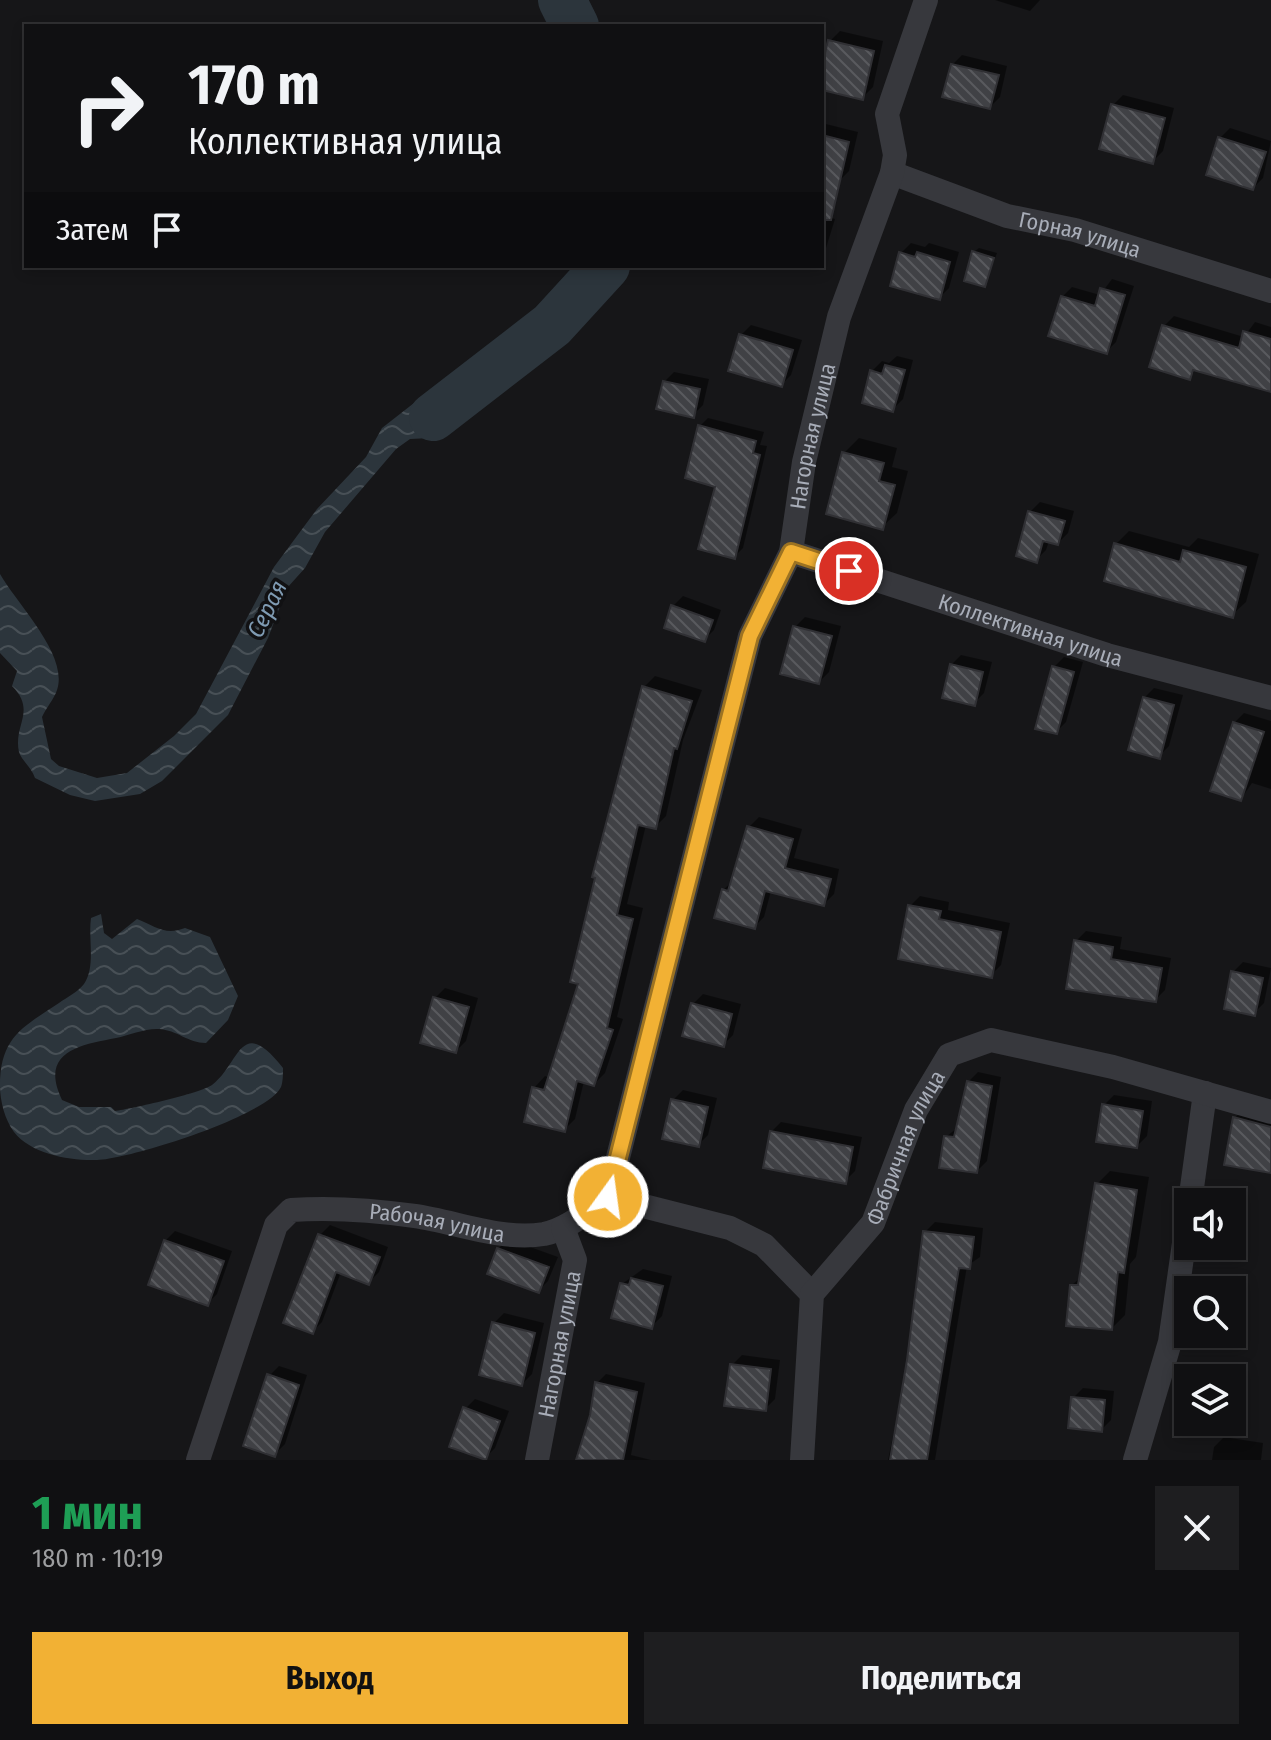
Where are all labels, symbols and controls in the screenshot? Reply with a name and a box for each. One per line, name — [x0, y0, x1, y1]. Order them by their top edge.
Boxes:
text: 170 m — [188, 52, 320, 119]
icon: right — [56, 56, 160, 160]
text: Коллективная улица — [188, 120, 502, 164]
street label: Горная улица — [1017, 205, 1144, 263]
icon: arrive — [145, 208, 189, 252]
text: Затем — [56, 212, 129, 248]
street label: Нагорная улица — [784, 360, 841, 511]
pin — [815, 537, 883, 605]
icon: arrive — [827, 549, 871, 593]
water label: Серая — [241, 576, 293, 642]
street label: Коллективная улица — [935, 587, 1126, 672]
street label: Фабричная улица — [860, 1065, 950, 1229]
position arrow — [566, 1155, 650, 1239]
map controls — [1174, 1188, 1246, 1436]
button: sound — [1174, 1188, 1246, 1260]
street label: Рабочая улица — [368, 1197, 506, 1248]
street label: Нагорная улица — [532, 1268, 586, 1420]
button: search — [1174, 1276, 1246, 1348]
button: layers — [1174, 1364, 1246, 1436]
text: 1 мин — [32, 1484, 143, 1542]
button: close — [1155, 1486, 1239, 1570]
text: 180 m · 10:19 — [32, 1543, 163, 1574]
button: Выход — [32, 1632, 628, 1724]
button: Поделиться — [644, 1632, 1239, 1724]

